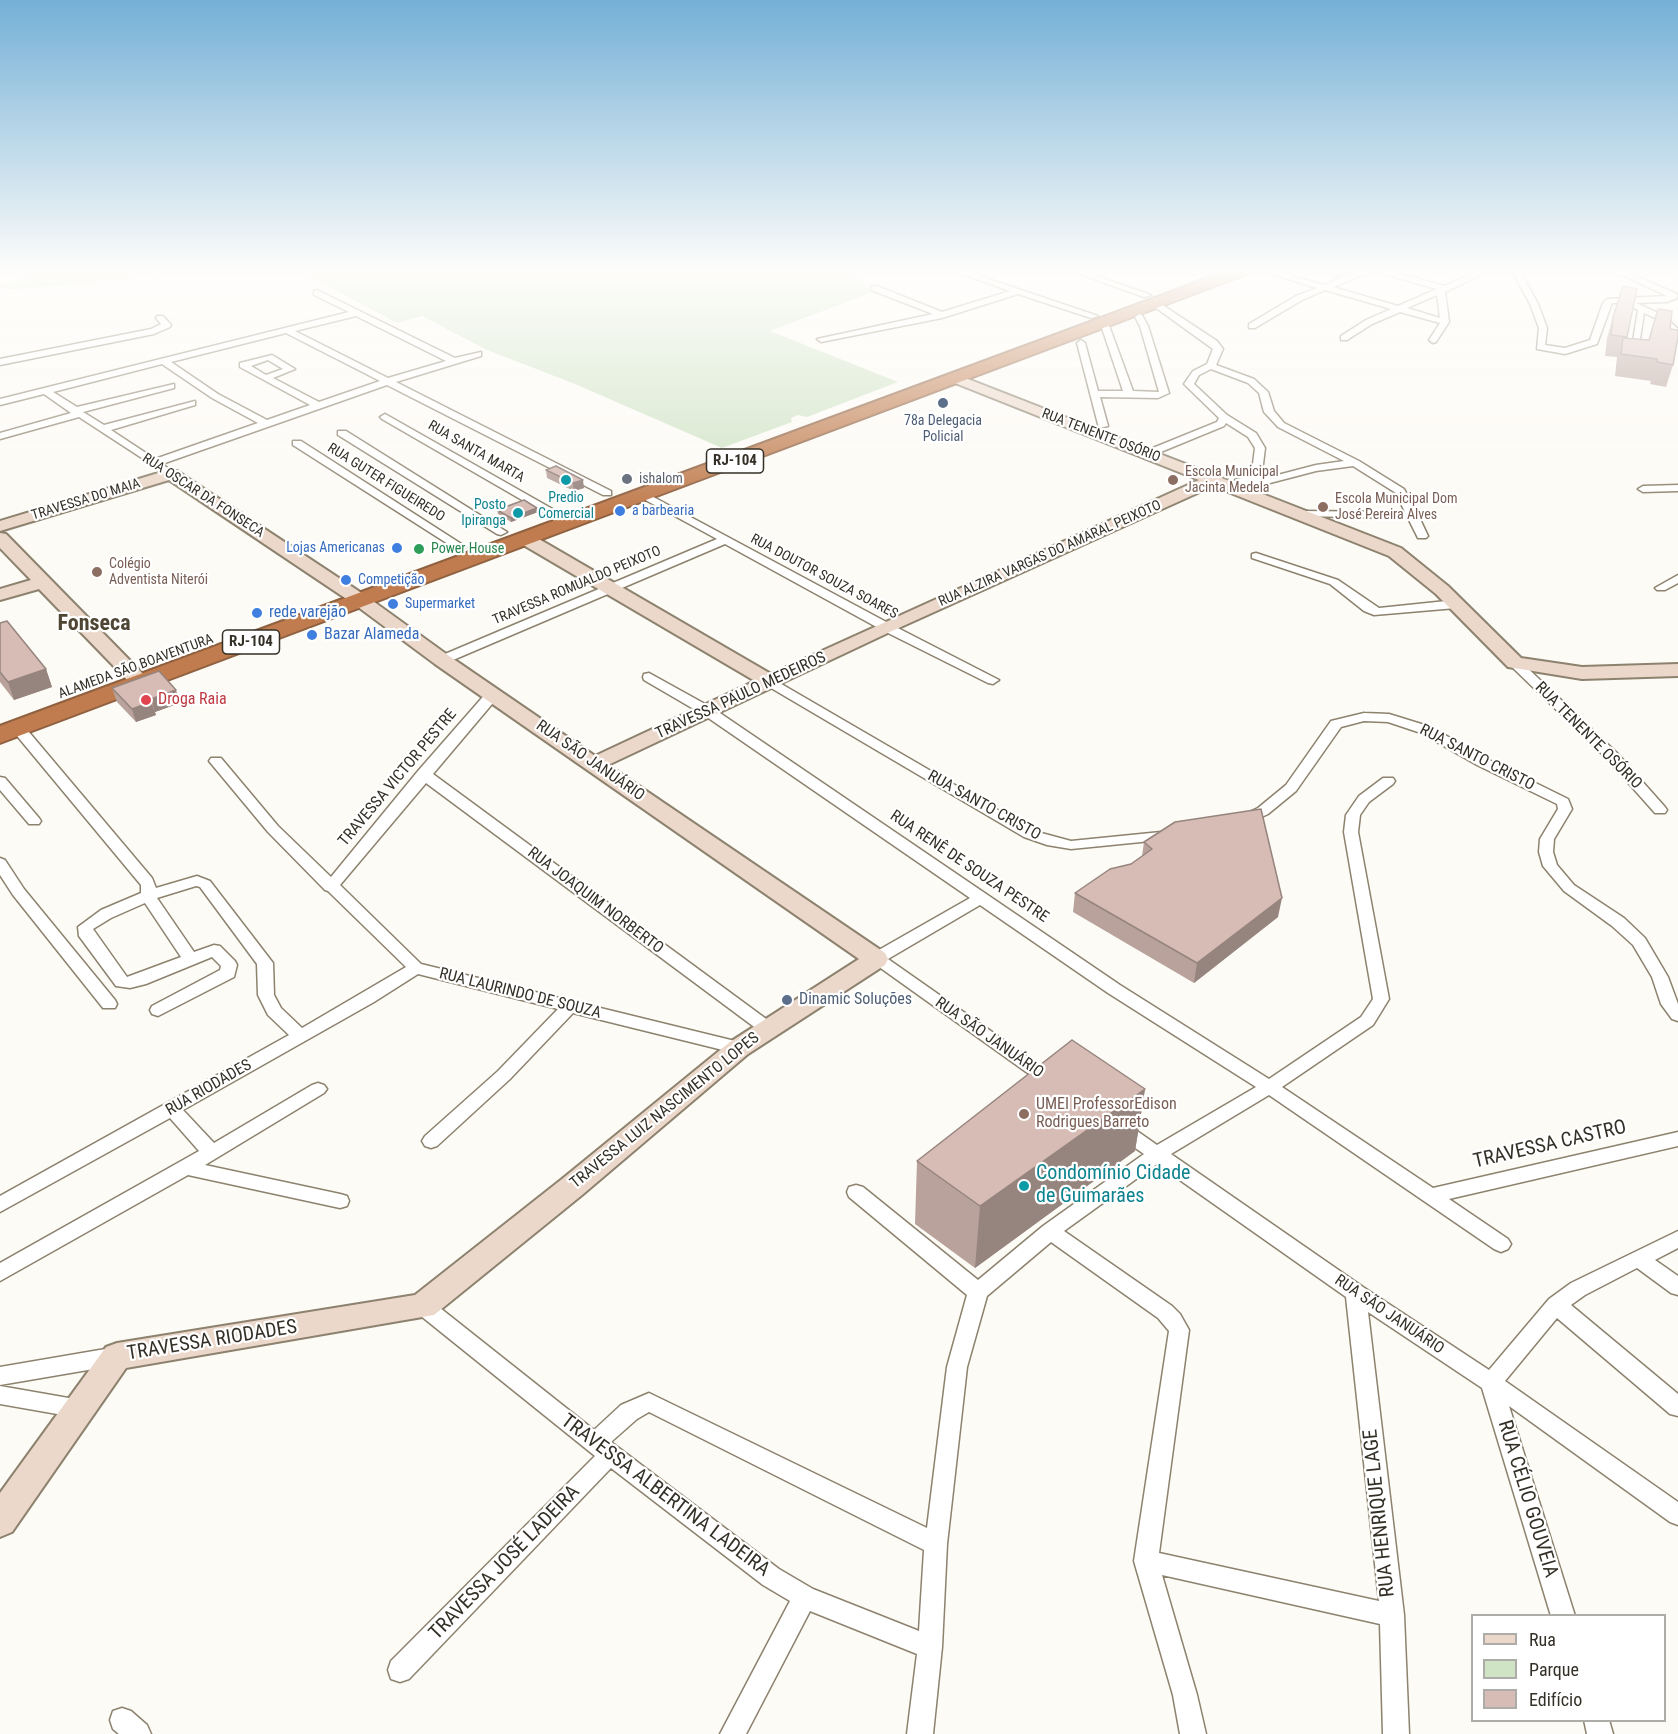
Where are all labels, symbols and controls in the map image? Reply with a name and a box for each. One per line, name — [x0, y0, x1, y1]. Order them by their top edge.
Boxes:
marker: 78a Delegacia Policial — [936, 396, 950, 410]
street label: RUA TENENTE OSÓRIO — [1039, 406, 1163, 466]
place label: 78a Delegacia Policial — [904, 413, 982, 446]
street label: RUA SANTA MARTA — [425, 418, 527, 486]
street label: RUA GUTER FIGUEIREDO — [324, 440, 448, 526]
road number: RJ-104 — [706, 449, 764, 473]
street label: RUA OSCAR DA FONSECA — [139, 450, 267, 542]
place label: Escola Municipal Jacinta Medela — [1185, 464, 1279, 496]
place label: ishalom — [639, 471, 683, 487]
marker: ishalom — [620, 472, 634, 486]
marker: Predio Comercial — [559, 473, 573, 487]
marker: Escola Municipal Jacinta Medela — [1166, 473, 1180, 487]
street label: TRAVESSA DO MAIA — [30, 475, 142, 525]
place label: Predio Comercial — [538, 490, 594, 522]
place label: Escola Municipal Dom José Pereira Alves — [1335, 491, 1458, 524]
place label: Posto Ipiranga — [461, 497, 506, 530]
street label: RUA ALZIRA VARGAS DO AMARAL PEIXOTO — [936, 497, 1164, 611]
marker: Escola Municipal Dom José Pereira Alves — [1316, 500, 1330, 514]
place label: a barbearia — [632, 503, 694, 519]
marker: a barbearia — [613, 504, 627, 518]
marker: Posto Ipiranga — [511, 506, 525, 520]
street label: RUA DOUTOR SOUZA SOARES — [748, 531, 900, 623]
place label: Lojas Americanas — [286, 540, 385, 556]
marker: Lojas Americanas — [390, 541, 404, 555]
place label: Power House — [431, 541, 504, 557]
marker: Power House — [412, 542, 426, 556]
street label: TRAVESSA ROMUALDO PEIXOTO — [490, 543, 664, 629]
place label: Colégio Adventista Niterói — [109, 556, 208, 588]
marker: Colégio Adventista Niterói — [90, 565, 104, 579]
place label: Competição — [358, 572, 425, 588]
marker: Competição — [339, 573, 353, 587]
place label: Supermarket — [405, 596, 475, 612]
marker: Supermarket — [386, 597, 400, 611]
place label: rede varejão — [269, 603, 346, 623]
marker: rede varejão — [250, 606, 264, 620]
district label: Fonseca — [57, 611, 131, 637]
place label: Bazar Alameda — [324, 625, 419, 645]
marker: Bazar Alameda — [305, 628, 319, 642]
road number: RJ-104 — [222, 630, 280, 654]
street label: ALAMEDA SÃO BOAVENTURA — [56, 631, 216, 703]
street label: TRAVESSA PAULO MEDEIROS — [653, 648, 829, 744]
street label: RUA TENENTE OSÓRIO — [1530, 678, 1646, 794]
place label: Droga Raia — [158, 690, 227, 710]
marker: Droga Raia — [139, 693, 153, 707]
street label: TRAVESSA VICTOR PESTRE — [335, 705, 461, 851]
street label: RUA SÃO JANUÁRIO — [532, 716, 648, 806]
street label: RUA SANTO CRISTO — [1416, 721, 1538, 795]
street label: RUA SANTO CRISTO — [924, 767, 1044, 845]
street label: RUA RENÊ DE SOUZA PESTRE — [886, 807, 1052, 927]
street label: RUA JOAQUIM NORBERTO — [523, 844, 667, 958]
street label: RUA LAURINDO DE SOUZA — [437, 965, 603, 1023]
place label: Dinamic Soluções — [799, 990, 912, 1010]
marker: Dinamic Soluções — [780, 993, 794, 1007]
street label: RUA SÃO JANUÁRIO — [931, 993, 1047, 1083]
street label: TRAVESSA LUIZ NASCIMENTO LOPES — [567, 1029, 763, 1193]
street label: RUA RIODADES — [163, 1056, 255, 1120]
place label: UMEI ProfessorEdison Rodrigues Barreto — [1036, 1095, 1177, 1133]
marker: UMEI ProfessorEdison Rodrigues Barreto — [1017, 1107, 1031, 1121]
street label: TRAVESSA CASTRO — [1471, 1116, 1629, 1174]
place label: Condomínio Cidade de Guimarães — [1036, 1162, 1190, 1209]
marker: Condomínio Cidade de Guimarães — [1017, 1179, 1031, 1193]
street label: RUA SÃO JANUÁRIO — [1331, 1271, 1447, 1359]
street label: TRAVESSA RIODADES — [125, 1316, 299, 1366]
street label: TRAVESSA ALBERTINA LADEIRA — [556, 1410, 774, 1582]
street label: RUA CÉLIO GOUVEIA — [1492, 1418, 1562, 1580]
street label: RUA HENRIQUE LAGE — [1359, 1428, 1401, 1598]
street label: TRAVESSA JOSÉ LADEIRA — [425, 1481, 585, 1645]
legend — [1471, 1614, 1666, 1722]
text: Rua — [1529, 1629, 1556, 1650]
text: Parque — [1529, 1659, 1579, 1680]
text: Edifício — [1529, 1689, 1582, 1710]

